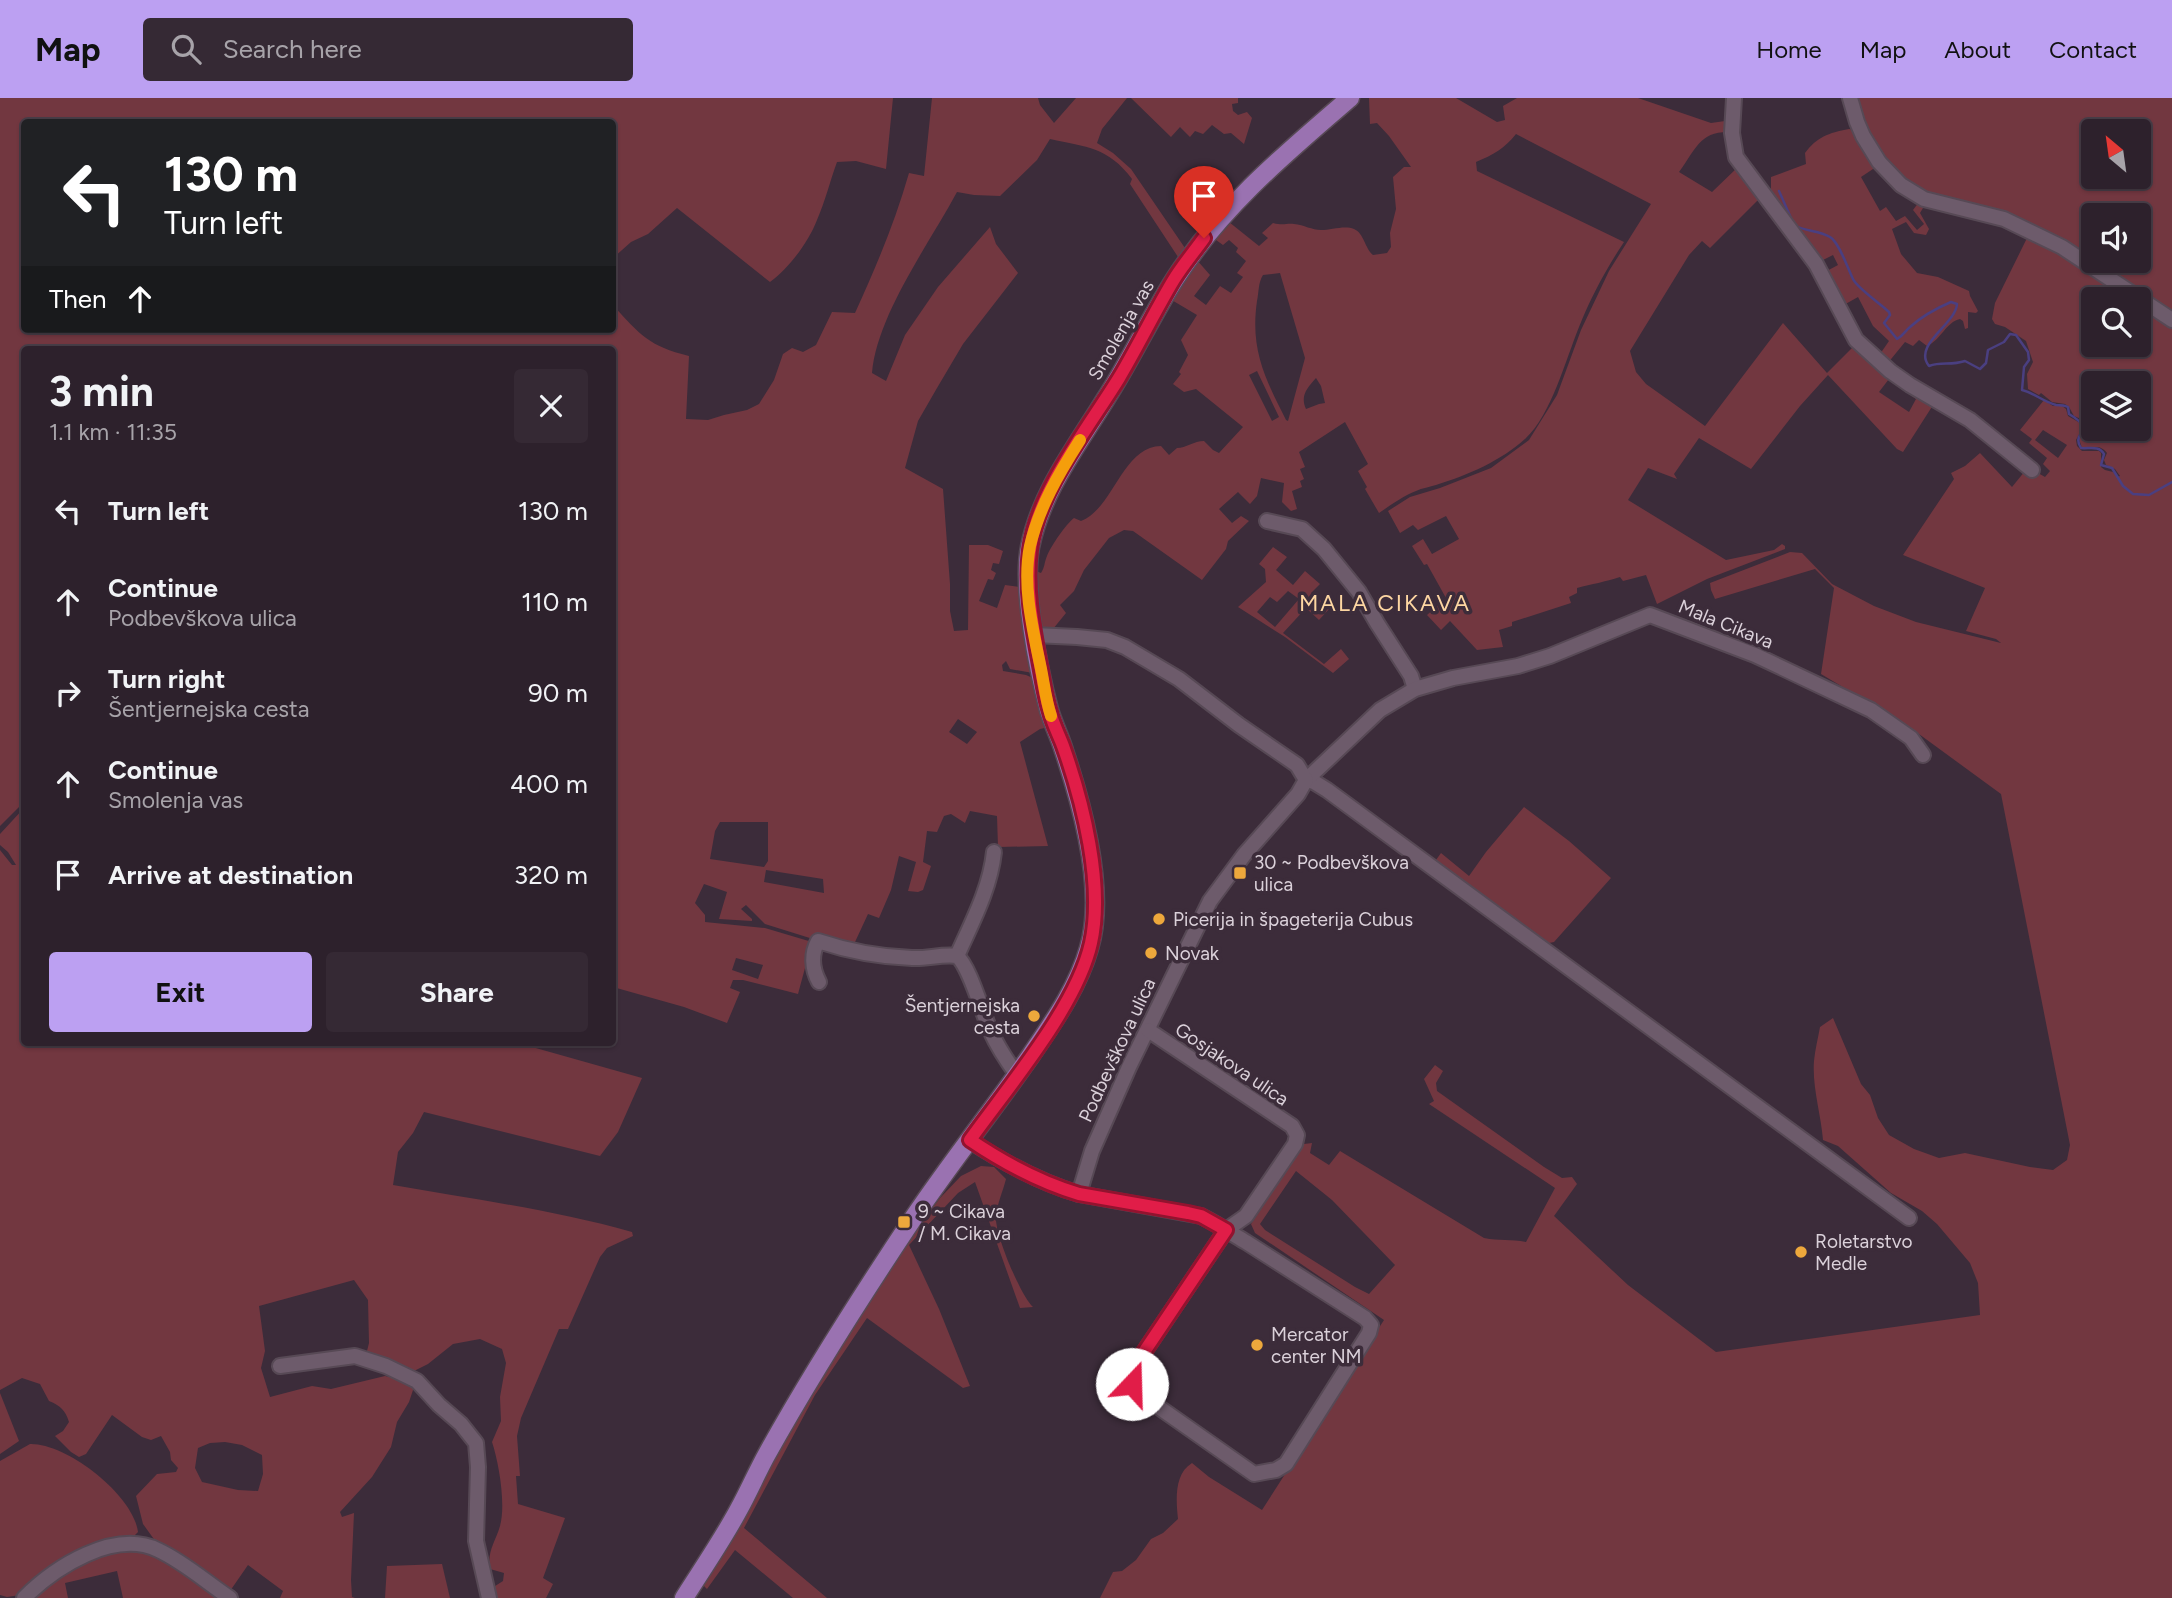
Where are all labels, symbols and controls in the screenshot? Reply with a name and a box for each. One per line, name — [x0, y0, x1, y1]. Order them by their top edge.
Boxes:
search box — [143, 18, 633, 81]
text: Map — [35, 30, 101, 69]
icon: search — [167, 30, 205, 68]
text: Search here — [223, 33, 362, 65]
text: Home — [1756, 35, 1822, 64]
text: Map — [1860, 35, 1906, 64]
text: About — [1944, 35, 2011, 64]
text: Contact — [2049, 35, 2137, 64]
north arrow — [2081, 119, 2151, 189]
map controls — [2081, 119, 2151, 441]
text: 130 m — [164, 144, 298, 203]
icon: left — [49, 147, 140, 238]
pin — [1174, 166, 1234, 238]
icon: arrive — [1185, 177, 1223, 215]
button: sound — [2081, 203, 2151, 273]
text: Turn left — [164, 204, 283, 242]
street label: Smolenja vas — [1083, 276, 1159, 384]
icon: ahead — [121, 280, 159, 318]
text: Then — [49, 283, 107, 315]
button: search — [2081, 287, 2151, 357]
text: 3 min — [49, 366, 154, 417]
button: close — [514, 369, 588, 443]
button: layers — [2081, 371, 2151, 441]
text: 1.1 km · 11:35 — [49, 418, 177, 446]
icon: left — [49, 492, 87, 530]
text: Turn left — [108, 495, 209, 527]
text: 130 m — [518, 495, 588, 527]
text: Continue — [108, 572, 218, 604]
icon: ahead — [49, 583, 87, 621]
text: 110 m — [521, 586, 588, 618]
district label: MALA CIKAVA — [1299, 589, 1471, 617]
street label: Mala Cikava — [1675, 595, 1777, 653]
text: Podbevškova ulica — [108, 604, 297, 632]
text: Turn right — [108, 663, 225, 695]
icon: right — [49, 674, 87, 712]
text: 90 m — [528, 677, 588, 709]
text: Šentjernejska cesta — [108, 695, 309, 723]
text: Continue — [108, 754, 218, 786]
icon: ahead — [49, 765, 87, 803]
text: 400 m — [510, 768, 588, 800]
text: Smolenja vas — [108, 786, 243, 814]
place label: 30 ~ Podbevškova ulica — [1254, 851, 1409, 896]
icon: arrive — [49, 856, 87, 894]
text: Arrive at destination — [108, 859, 353, 891]
text: 320 m — [514, 859, 588, 891]
marker: 30 ~ Podbevškova ulica — [1232, 865, 1248, 881]
place label: Picerija in špageterija Cubus — [1173, 908, 1413, 931]
marker: Picerija in špageterija Cubus — [1151, 911, 1167, 927]
place label: Novak — [1165, 942, 1220, 965]
marker: Novak — [1143, 945, 1159, 961]
button: Exit — [49, 952, 312, 1032]
button: Share — [326, 952, 588, 1032]
street label: Podbevškova ulica — [1074, 974, 1160, 1126]
place label: Šentjernejska cesta — [905, 994, 1020, 1039]
marker: Šentjernejska cesta — [1026, 1008, 1042, 1024]
street label: Gosjakova ulica — [1171, 1018, 1293, 1110]
place label: 9 ~ Cikava / M. Cikava — [918, 1200, 1011, 1245]
marker: 9 ~ Cikava / M. Cikava — [896, 1214, 912, 1230]
place label: Roletarstvo Medle — [1815, 1230, 1912, 1275]
marker: Roletarstvo Medle — [1793, 1244, 1809, 1260]
place label: Mercator center NM — [1271, 1323, 1362, 1368]
marker: Mercator center NM — [1249, 1337, 1265, 1353]
position arrow — [1095, 1347, 1169, 1421]

